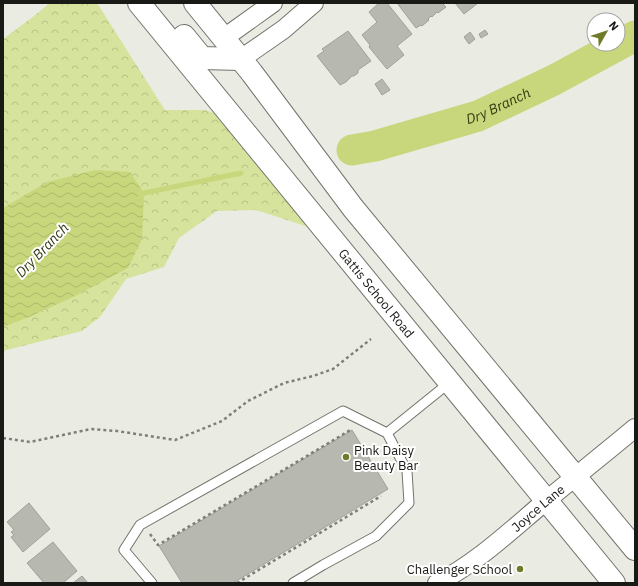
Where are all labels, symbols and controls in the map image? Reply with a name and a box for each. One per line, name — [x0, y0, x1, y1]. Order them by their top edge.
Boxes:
north arrow — [586, 12, 626, 52]
text: N — [606, 18, 622, 33]
water label: Dry Branch — [464, 83, 533, 128]
water label: Dry Branch — [12, 219, 72, 281]
street label: Gattis School Road — [335, 245, 418, 341]
place label: Pink Daisy Beauty Bar — [354, 442, 419, 474]
marker: Pink Daisy Beauty Bar — [341, 452, 351, 462]
street label: Joyce Lane — [508, 481, 568, 536]
place label: Challenger School — [407, 561, 512, 578]
marker: Challenger School — [515, 564, 525, 574]

